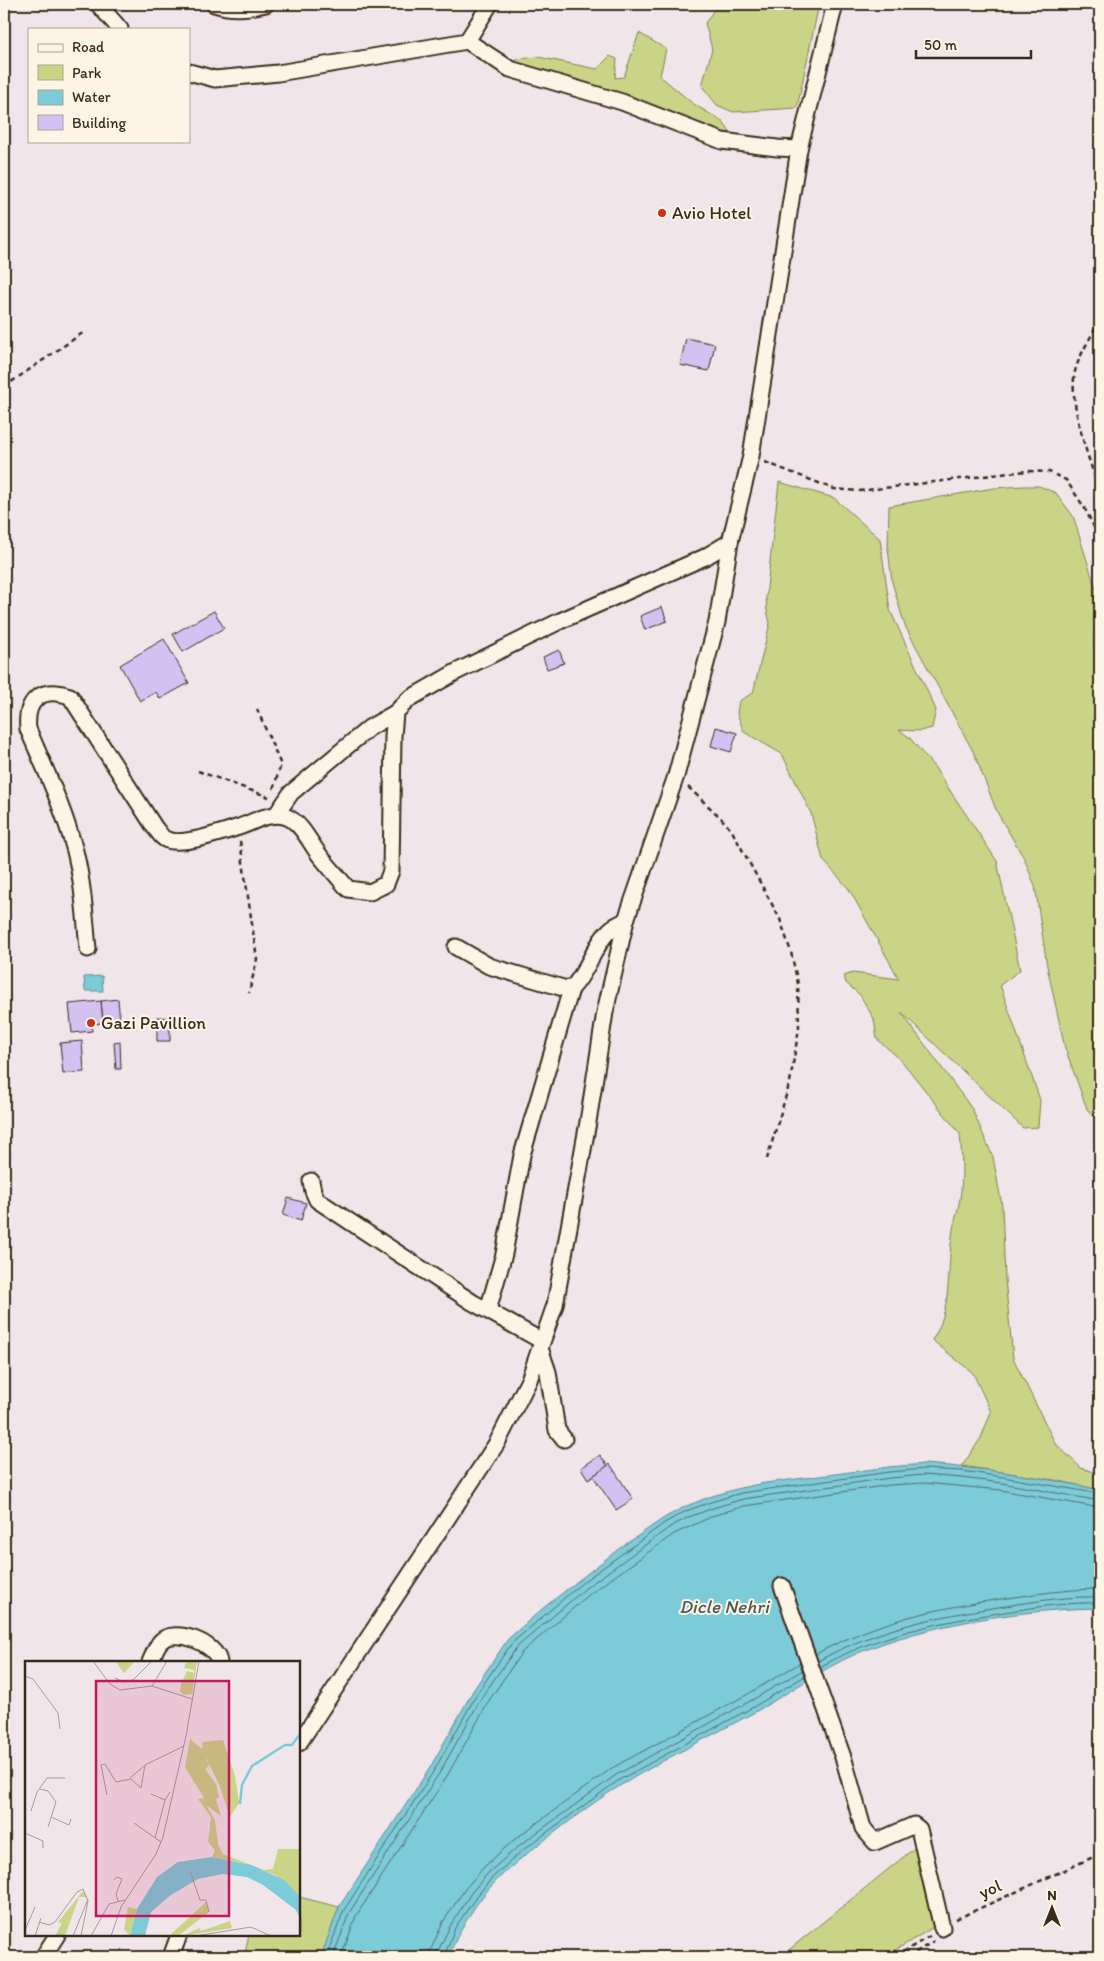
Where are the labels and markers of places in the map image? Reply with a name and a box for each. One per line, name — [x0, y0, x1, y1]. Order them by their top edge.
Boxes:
place label: Avio Hotel — [672, 202, 751, 224]
marker: Avio Hotel — [656, 207, 668, 219]
place label: Gazi Pavillion — [101, 1012, 206, 1034]
marker: Gazi Pavillion — [85, 1017, 97, 1029]

